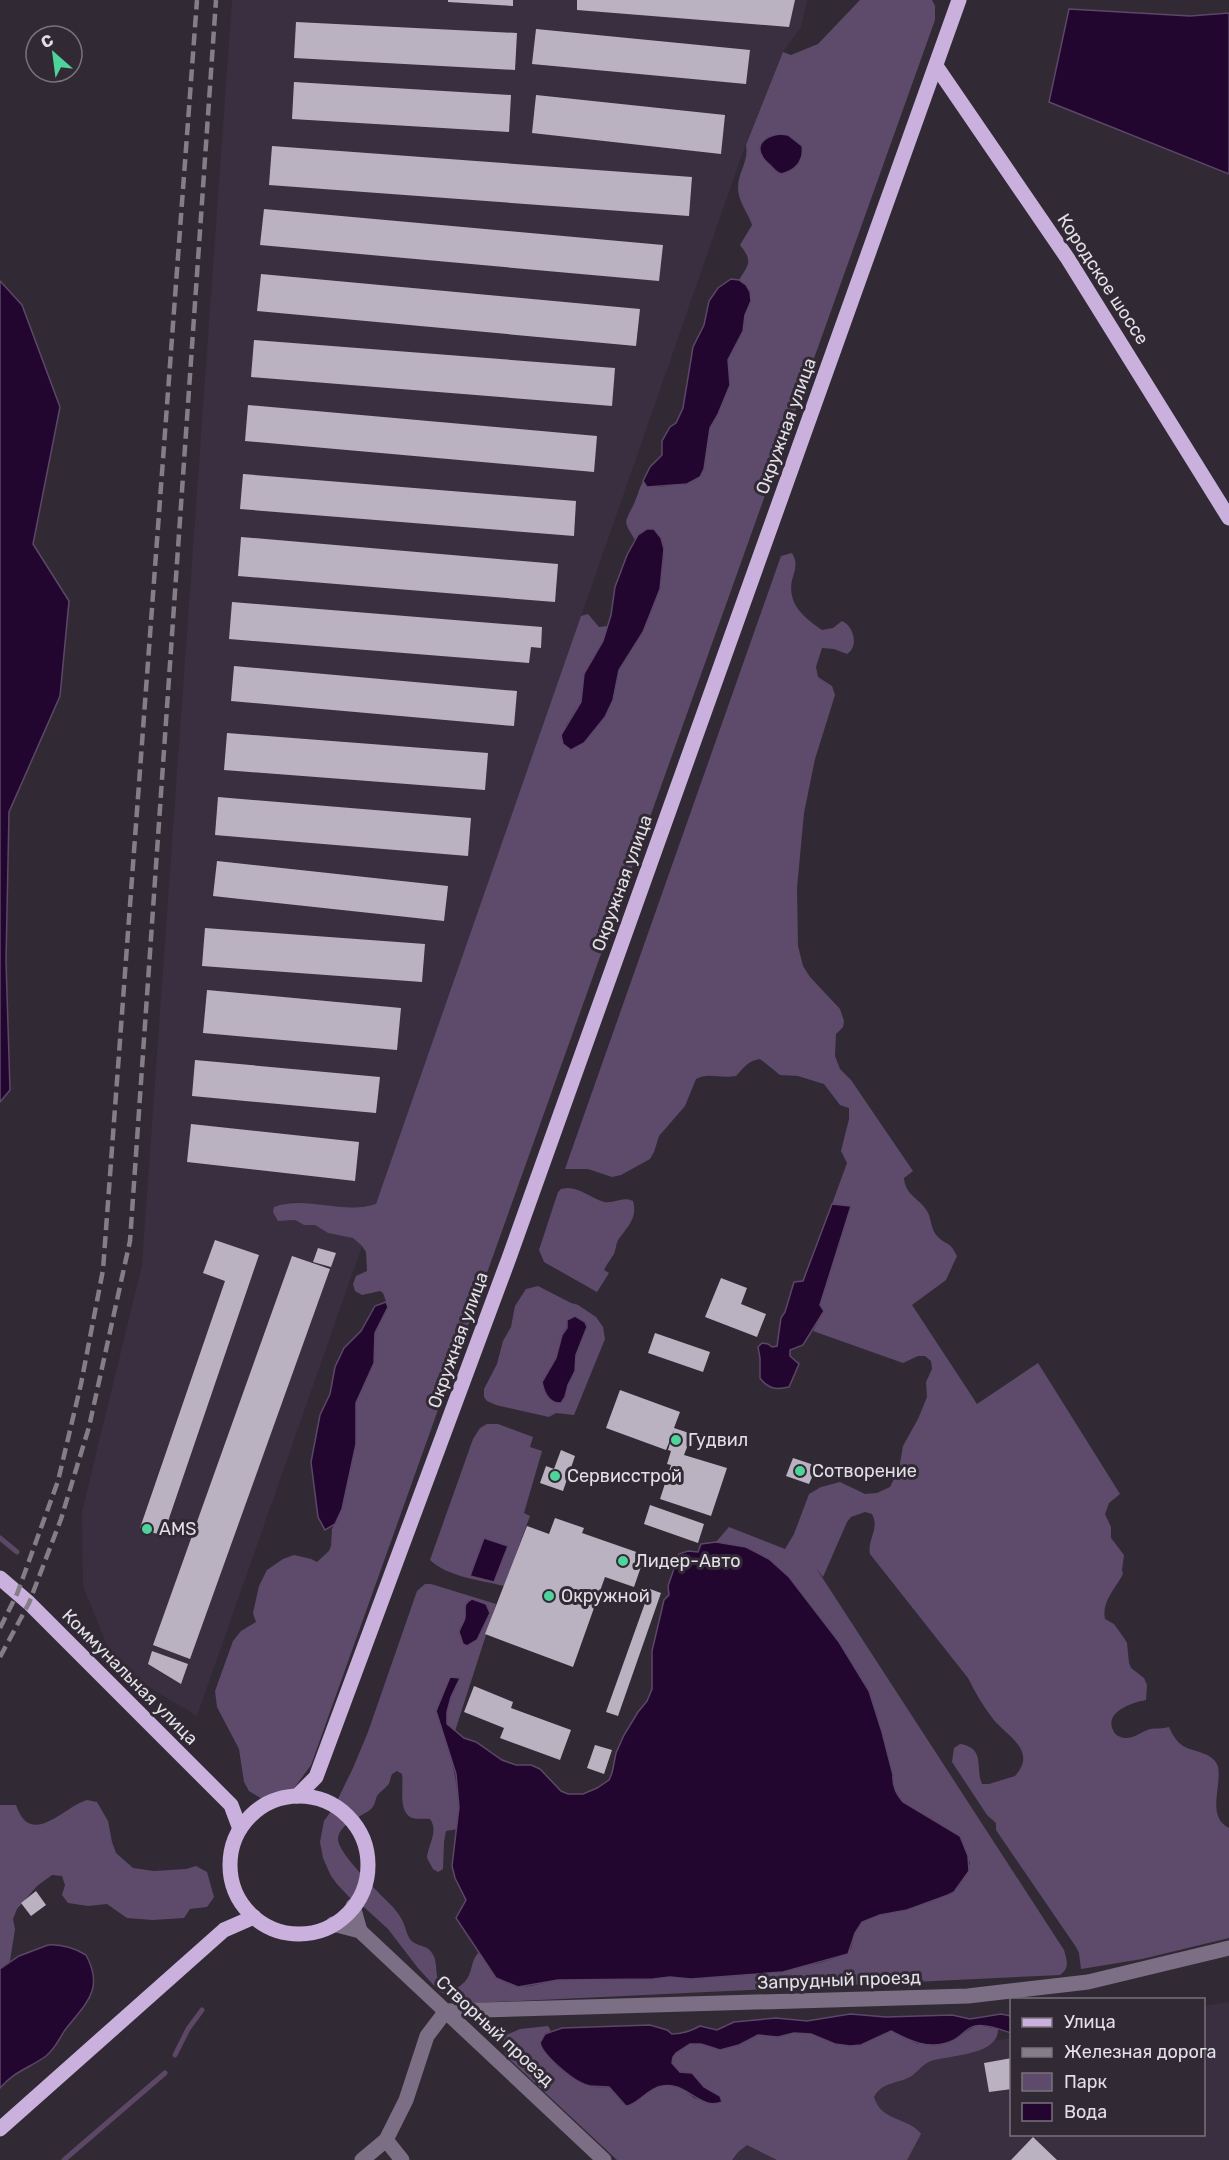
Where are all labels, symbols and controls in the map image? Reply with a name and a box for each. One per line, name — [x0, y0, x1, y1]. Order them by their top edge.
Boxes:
north arrow — [24, 24, 84, 84]
text: С — [38, 30, 57, 52]
street label: Кородское шоссе — [1052, 209, 1154, 349]
street label: Окружная улица — [751, 355, 821, 497]
street label: Окружная улица — [587, 812, 657, 954]
street label: Окружная улица — [423, 1269, 493, 1411]
place label: Гудвил — [688, 1429, 748, 1451]
marker: Гудвил — [669, 1433, 683, 1447]
place label: Сотворение — [812, 1460, 917, 1482]
marker: Сотворение — [793, 1464, 807, 1478]
place label: Сервисстрой — [567, 1465, 682, 1487]
marker: Сервисстрой — [548, 1469, 562, 1483]
place label: AMS — [159, 1518, 197, 1540]
marker: AMS — [140, 1522, 154, 1536]
place label: Лидер-Авто — [635, 1550, 741, 1572]
marker: Лидер-Авто — [616, 1554, 630, 1568]
place label: Окружной — [561, 1585, 650, 1607]
marker: Окружной — [542, 1589, 556, 1603]
street label: Коммунальная улица — [58, 1605, 202, 1749]
street label: Запрудный проезд — [757, 1966, 921, 1994]
street label: Створный проезд — [431, 1971, 559, 2091]
legend — [1010, 1998, 1205, 2136]
text: Улица — [1064, 2011, 1116, 2033]
text: Железная дорога — [1064, 2041, 1217, 2063]
text: Парк — [1064, 2071, 1108, 2093]
text: Вода — [1064, 2101, 1107, 2123]

